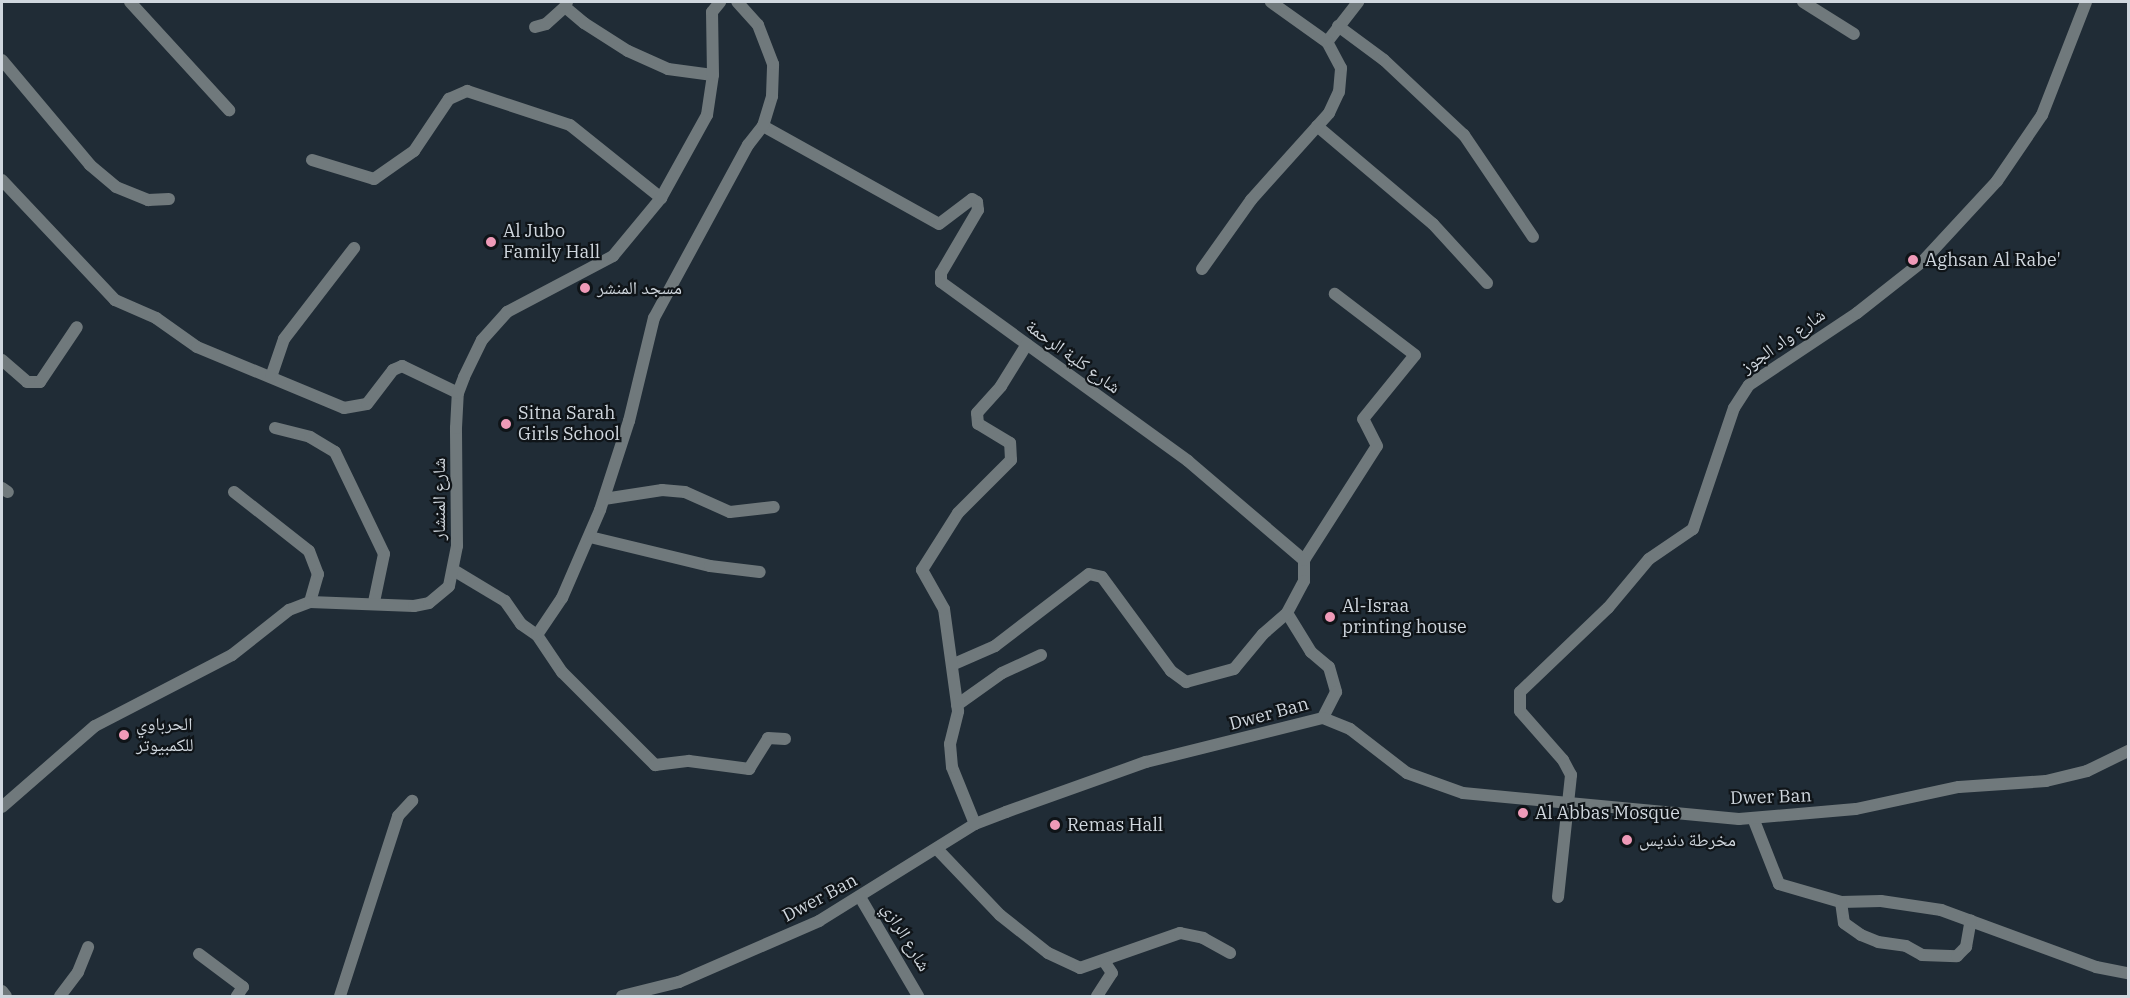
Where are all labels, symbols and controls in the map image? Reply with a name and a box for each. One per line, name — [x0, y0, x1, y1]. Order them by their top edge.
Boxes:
place label: Al Jubo Family Hall — [503, 221, 600, 264]
marker: Al Jubo Family Hall — [484, 235, 498, 249]
place label: Aghsan Al Rabe' — [1925, 249, 2061, 271]
marker: Aghsan Al Rabe' — [1906, 253, 1920, 267]
place label: مسجد المنشر — [597, 277, 682, 299]
marker: مسجد المنشر — [578, 281, 592, 295]
street label: شارع واد الجوز — [1737, 304, 1829, 378]
street label: شارع كلية الرحمة — [1022, 316, 1124, 398]
place label: Sitna Sarah Girls School — [518, 403, 620, 446]
marker: Sitna Sarah Girls School — [499, 417, 513, 431]
street label: شارع المنشار — [428, 458, 450, 540]
place label: Al-Israa printing house — [1342, 596, 1467, 638]
marker: Al-Israa printing house — [1323, 610, 1337, 624]
street label: Dwer Ban — [1227, 693, 1311, 735]
place label: الحرباوي للكمبيوتر — [136, 714, 194, 756]
marker: الحرباوي للكمبيوتر — [117, 728, 131, 742]
street label: Dwer Ban — [1730, 785, 1812, 809]
place label: Al Abbas Mosque — [1535, 802, 1680, 824]
marker: Al Abbas Mosque — [1516, 806, 1530, 820]
place label: Remas Hall — [1067, 814, 1163, 836]
marker: Remas Hall — [1048, 818, 1062, 832]
place label: مخرطة دنديس — [1639, 829, 1736, 851]
marker: مخرطة دنديس — [1620, 833, 1634, 847]
street label: Dwer Ban — [779, 869, 861, 927]
street label: شارع الرازي — [877, 899, 935, 975]

